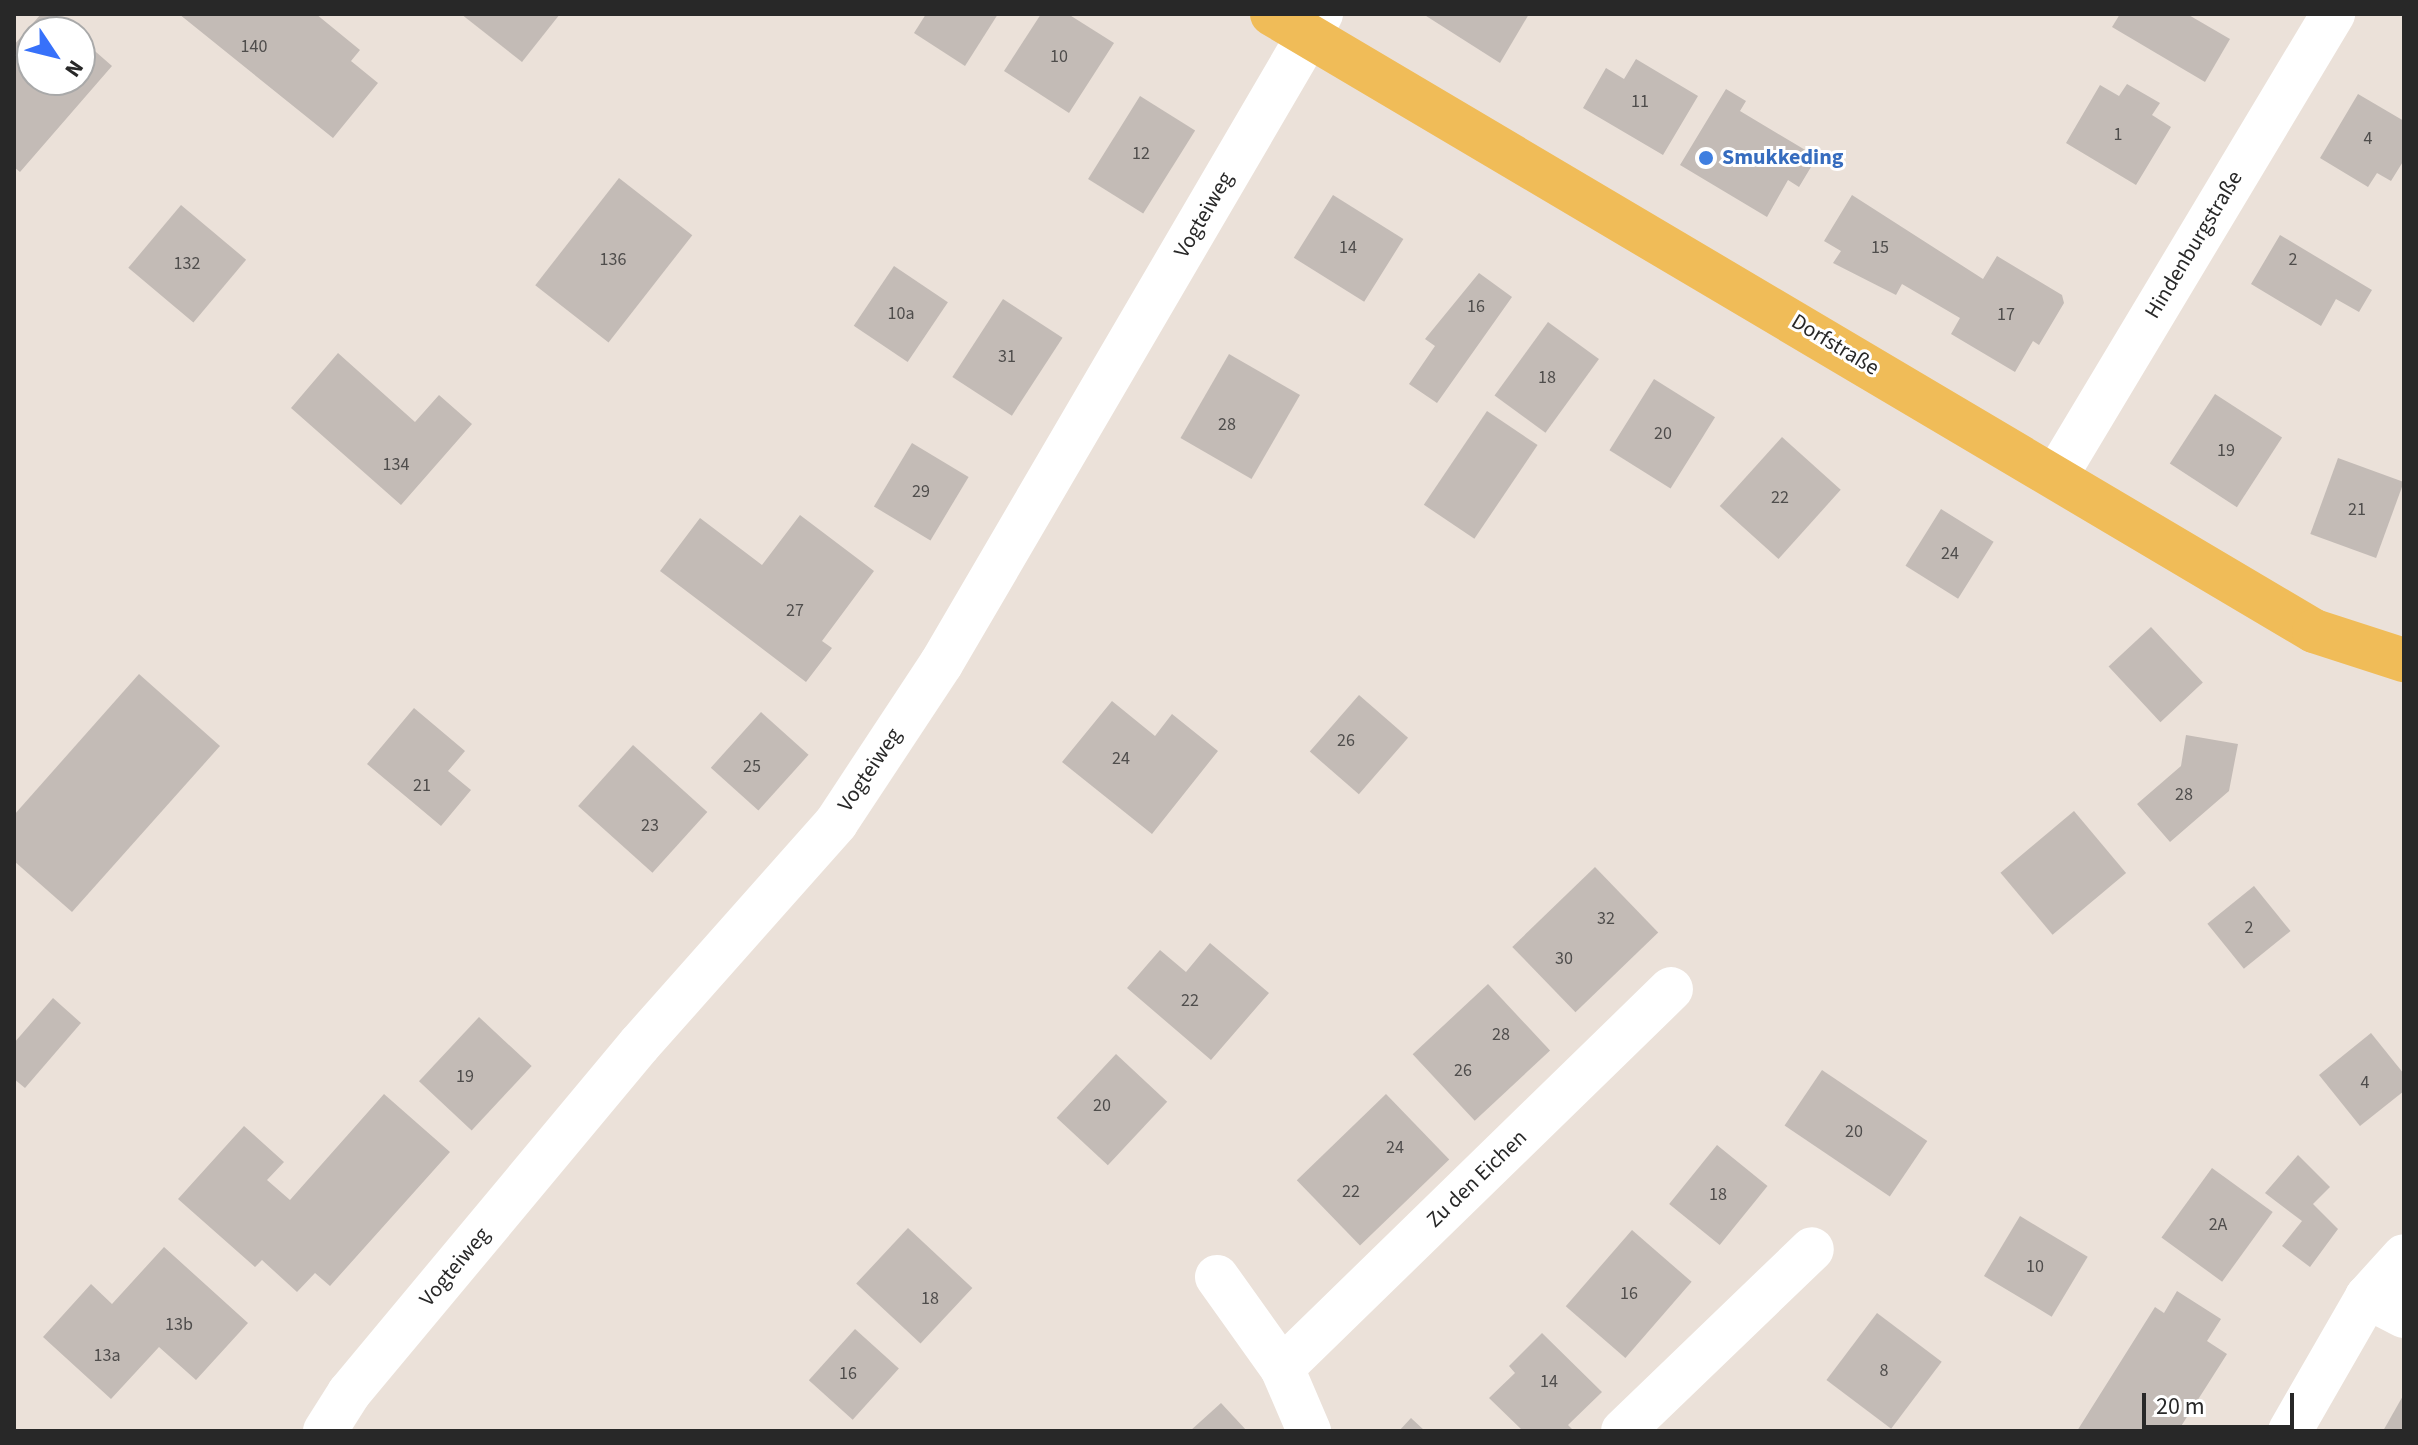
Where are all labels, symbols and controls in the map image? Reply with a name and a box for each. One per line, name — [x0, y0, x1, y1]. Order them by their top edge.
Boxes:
north arrow — [16, 16, 96, 96]
house number: 140 — [241, 36, 267, 58]
house number: 10 — [1050, 46, 1068, 68]
text: N — [57, 53, 91, 84]
house number: 11 — [1631, 91, 1649, 113]
house number: 1 — [2114, 124, 2122, 146]
house number: 4 — [2364, 128, 2372, 150]
house number: 12 — [1132, 143, 1150, 165]
place label: Smukkeding — [1722, 145, 1843, 171]
marker: Smukkeding — [1697, 149, 1715, 167]
street label: Hindenburgstraße — [2140, 166, 2248, 324]
street label: Vogteiweg — [1169, 167, 1239, 263]
house number: 14 — [1339, 237, 1357, 259]
house number: 15 — [1871, 237, 1889, 259]
house number: 136 — [600, 249, 626, 271]
house number: 2 — [2289, 249, 2297, 271]
house number: 132 — [174, 253, 200, 275]
house number: 16 — [1467, 296, 1485, 318]
house number: 10a — [888, 303, 914, 325]
house number: 17 — [1997, 304, 2015, 326]
street label: Dorfstraße — [1786, 309, 1884, 381]
house number: 31 — [998, 346, 1016, 368]
house number: 18 — [1538, 367, 1556, 389]
house number: 28 — [1218, 414, 1236, 436]
house number: 20 — [1654, 423, 1672, 445]
house number: 19 — [2217, 440, 2235, 462]
house number: 134 — [383, 454, 409, 476]
house number: 29 — [912, 481, 930, 503]
house number: 22 — [1771, 487, 1789, 509]
house number: 21 — [2348, 499, 2366, 521]
house number: 24 — [1941, 543, 1959, 565]
house number: 27 — [786, 600, 804, 622]
street label: Vogteiweg — [832, 723, 908, 817]
house number: 26 — [1337, 730, 1355, 752]
house number: 24 — [1112, 748, 1130, 770]
house number: 25 — [743, 756, 761, 778]
house number: 21 — [413, 775, 431, 797]
house number: 28 — [2175, 784, 2193, 806]
house number: 23 — [641, 815, 659, 837]
house number: 32 — [1597, 908, 1615, 930]
house number: 2 — [2245, 917, 2253, 939]
house number: 30 — [1555, 948, 1573, 970]
house number: 22 — [1181, 990, 1199, 1012]
house number: 28 — [1492, 1024, 1510, 1046]
house number: 26 — [1454, 1060, 1472, 1082]
house number: 19 — [456, 1066, 474, 1088]
house number: 4 — [2361, 1072, 2369, 1094]
house number: 20 — [1093, 1095, 1111, 1117]
house number: 20 — [1845, 1121, 1863, 1143]
street label: Zu den Eichen — [1421, 1125, 1533, 1233]
house number: 24 — [1386, 1137, 1404, 1159]
house number: 22 — [1342, 1181, 1360, 1203]
house number: 18 — [1709, 1184, 1727, 1206]
house number: 2A — [2209, 1214, 2227, 1236]
street label: Vogteiweg — [414, 1222, 496, 1312]
house number: 10 — [2026, 1256, 2044, 1278]
house number: 16 — [1620, 1283, 1638, 1305]
house number: 18 — [921, 1288, 939, 1310]
house number: 13b — [165, 1314, 193, 1336]
house number: 13a — [94, 1345, 120, 1367]
house number: 8 — [1880, 1360, 1888, 1382]
house number: 16 — [839, 1363, 857, 1385]
house number: 14 — [1540, 1371, 1558, 1393]
scale bar — [2146, 1377, 2298, 1427]
text: 20 m — [2156, 1389, 2205, 1424]

